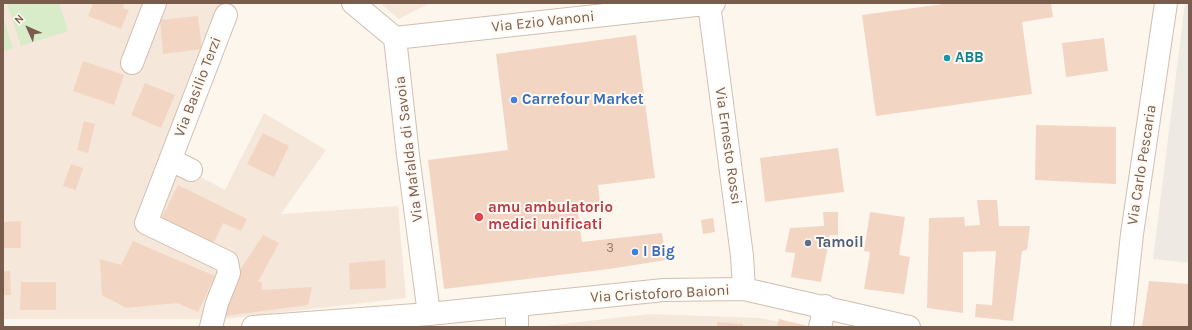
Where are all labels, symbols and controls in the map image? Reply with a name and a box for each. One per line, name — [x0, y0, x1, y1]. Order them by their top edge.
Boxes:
north arrow — [8, 8, 48, 48]
street label: Via Ezio Vanoni — [491, 8, 595, 36]
text: N — [12, 12, 27, 27]
street label: Via Basilio Terzi — [171, 34, 225, 140]
place label: ABB — [955, 49, 984, 67]
marker: ABB — [942, 53, 952, 63]
street label: Via Mafalda di Savoia — [391, 75, 427, 223]
street label: Via Ernesto Rossi — [711, 86, 745, 206]
place label: Carrefour Market — [522, 91, 644, 109]
marker: Carrefour Market — [509, 95, 519, 105]
street label: Via Carlo Pescaria — [1124, 104, 1160, 226]
place label: amu ambulatorio medici unificati — [488, 199, 613, 234]
marker: amu ambulatorio medici unificati — [473, 211, 485, 223]
place label: Tamoil — [816, 234, 864, 252]
marker: Tamoil — [803, 238, 813, 248]
house number: 3 — [606, 240, 614, 256]
place label: I Big — [643, 243, 675, 261]
marker: I Big — [630, 247, 640, 257]
street label: Via Cristoforo Baioni — [590, 281, 730, 307]

